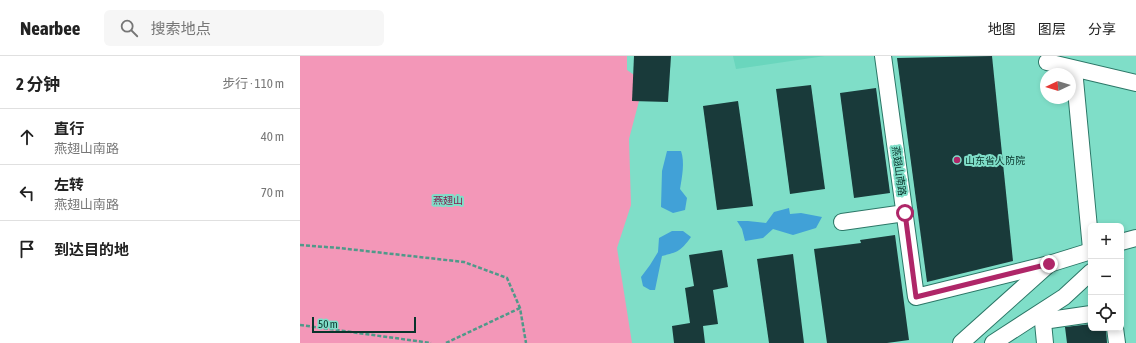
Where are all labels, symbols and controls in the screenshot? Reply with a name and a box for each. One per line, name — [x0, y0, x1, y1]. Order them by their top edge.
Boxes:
search box — [104, 10, 384, 46]
text: Nearbee — [20, 17, 80, 39]
icon: search — [118, 17, 140, 39]
text: 搜索地点 — [150, 20, 210, 37]
text: 地图 — [988, 21, 1016, 37]
text: 图层 — [1038, 21, 1066, 37]
text: 分享 — [1088, 21, 1116, 37]
north arrow — [1040, 68, 1076, 104]
text: 2 分钟 — [16, 74, 60, 94]
text: 步行 · 110 m — [222, 76, 284, 91]
text: 直行 — [54, 120, 84, 137]
icon: ahead — [16, 126, 38, 148]
text: 40 m — [261, 129, 284, 144]
text: 燕翅山南路 — [54, 141, 119, 156]
street label: 燕翅山南路 — [890, 145, 908, 197]
marker: 山东省人防院 — [952, 155, 962, 165]
place label: 山东省人防院 — [965, 155, 1025, 166]
text: 左转 — [54, 176, 84, 193]
icon: left — [16, 182, 38, 204]
text: 70 m — [261, 185, 284, 200]
park label: 燕翅山 — [433, 195, 463, 206]
text: 燕翅山南路 — [54, 197, 119, 212]
route start — [896, 204, 914, 222]
map controls — [1088, 223, 1124, 331]
button: + — [1088, 223, 1124, 259]
icon: arrive — [16, 238, 38, 260]
text: 到达目的地 — [54, 241, 129, 258]
route end — [1040, 255, 1058, 273]
button: − — [1088, 259, 1124, 295]
button: locate — [1088, 295, 1124, 331]
scale bar — [312, 315, 416, 334]
text: 50 m — [318, 318, 338, 330]

